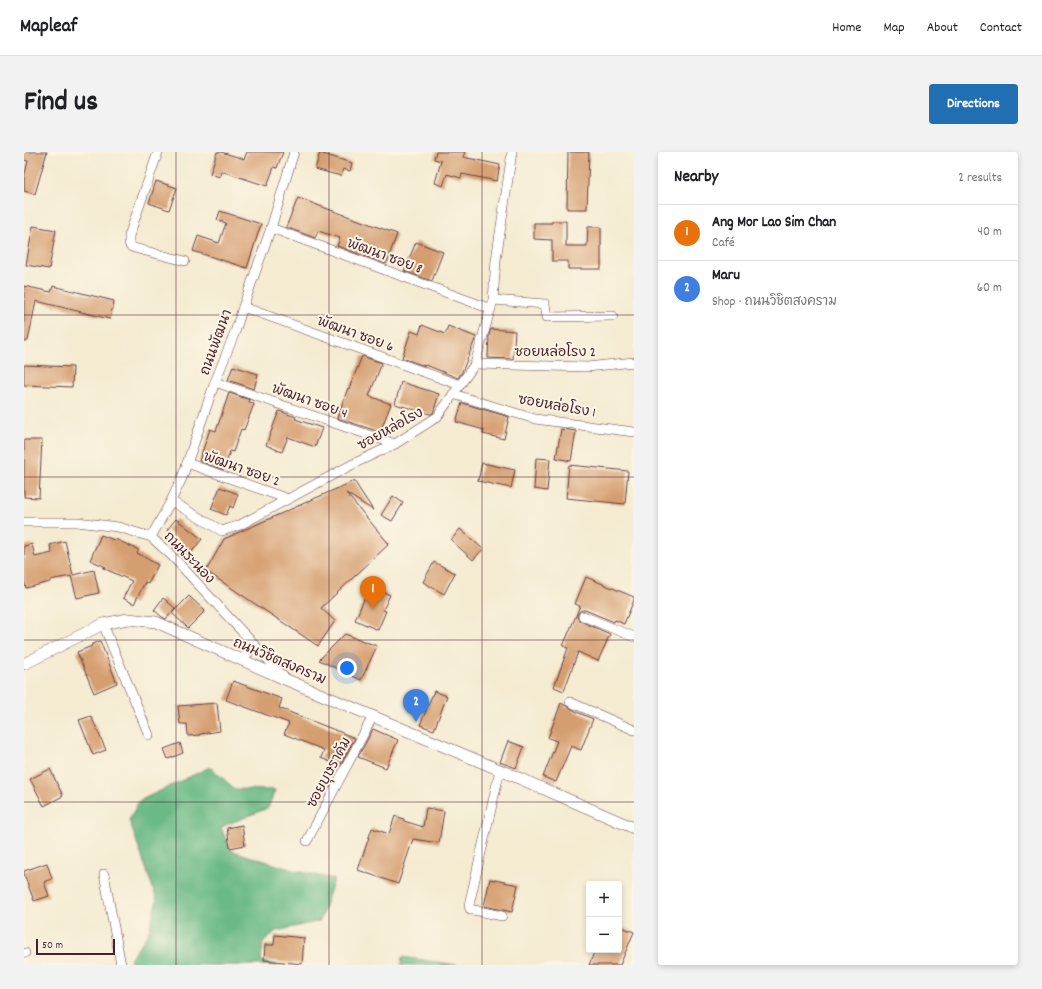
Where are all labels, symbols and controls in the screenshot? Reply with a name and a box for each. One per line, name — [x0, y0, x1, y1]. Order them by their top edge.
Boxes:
text: Mapleaf — [20, 14, 77, 41]
text: Home — [832, 18, 861, 38]
text: Map — [883, 18, 905, 38]
text: About — [927, 18, 958, 38]
text: Contact — [980, 18, 1022, 38]
text: Find us — [24, 84, 98, 124]
button: Directions — [929, 84, 1018, 124]
text: Nearby — [674, 166, 718, 190]
text: 2 results — [958, 169, 1002, 188]
text: Ang Mor Lao Sim Chan — [712, 212, 836, 234]
text: 1 — [686, 223, 688, 242]
text: 40 m — [978, 223, 1002, 242]
street label: พัฒนา ซอย 8 — [344, 234, 425, 280]
text: Café — [712, 234, 735, 253]
text: Maru — [712, 265, 740, 287]
text: 2 — [684, 279, 690, 298]
text: 60 m — [977, 279, 1002, 298]
text: Shop · ถนนวิชิตสงคราม — [712, 293, 837, 312]
street label: ถนนพัฒนา — [196, 307, 238, 378]
street label: พัฒนา ซอย 6 — [314, 312, 397, 358]
street label: ซอยหล่อโรง 2 — [514, 342, 596, 363]
street label: พัฒนา ซอย 4 — [269, 380, 350, 424]
street label: ซอยหล่อโรง 1 — [516, 389, 597, 424]
street label: ซอยหล่อโรง — [354, 403, 427, 456]
street label: พัฒนา ซอย 2 — [200, 447, 282, 492]
street label: ถนนระนอง — [158, 528, 219, 589]
pin: 1 — [360, 576, 386, 609]
street label: ถนนวิชิตสงคราม — [230, 633, 329, 690]
your location — [337, 658, 357, 678]
pin: 2 — [403, 689, 429, 722]
street label: ซอยบุษราคัม — [303, 734, 357, 812]
map controls — [586, 881, 622, 953]
button: + — [586, 881, 622, 917]
button: − — [586, 917, 622, 953]
scale bar — [36, 937, 115, 956]
text: 50 m — [42, 938, 63, 954]

